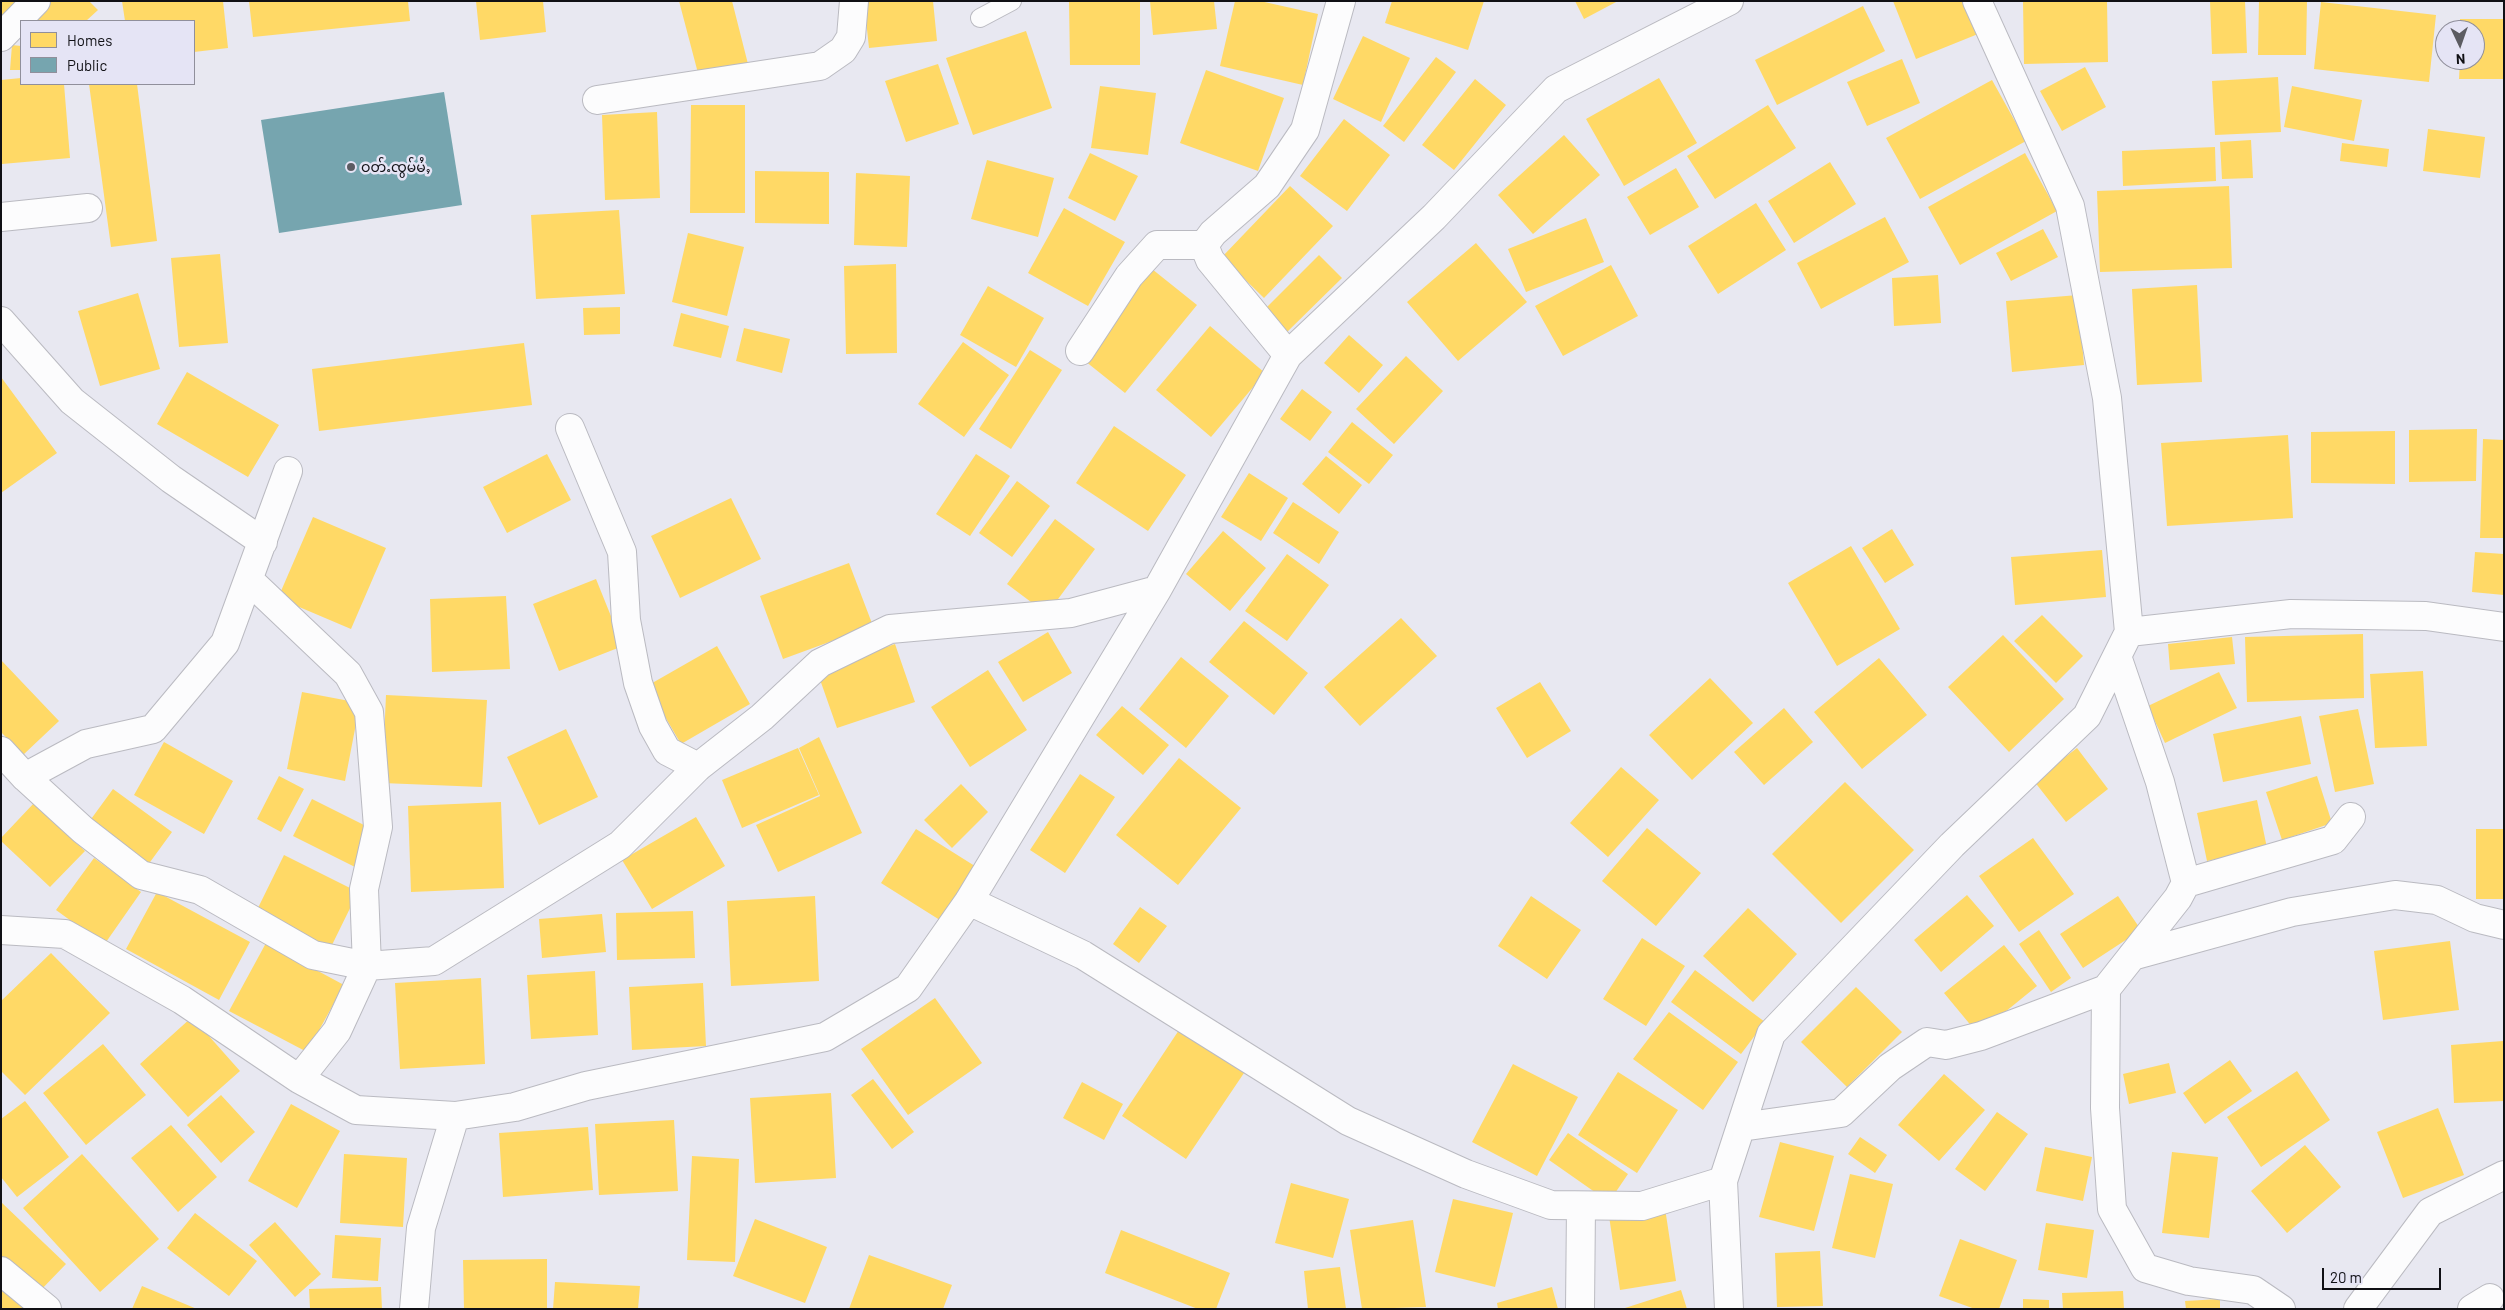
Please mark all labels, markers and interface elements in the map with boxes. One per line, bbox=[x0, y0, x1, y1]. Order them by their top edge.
legend bbox=[20, 20, 195, 85]
north arrow bbox=[2435, 20, 2485, 70]
text: Homes bbox=[67, 31, 112, 49]
text: N bbox=[2456, 51, 2466, 68]
text: Public bbox=[67, 56, 107, 74]
place label: ဝတ်ႉၸွမ်မႆႇ bbox=[361, 159, 431, 175]
marker: ဝတ်ႉၸွမ်မႆႇ bbox=[345, 161, 357, 173]
scale bar bbox=[2325, 1258, 2444, 1290]
text: 20 m bbox=[2330, 1268, 2362, 1286]

